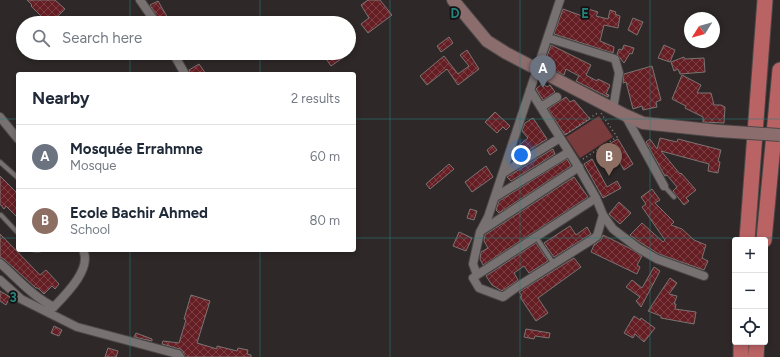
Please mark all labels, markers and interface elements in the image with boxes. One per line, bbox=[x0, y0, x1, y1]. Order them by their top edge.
text: D bbox=[450, 6, 460, 21]
text: E bbox=[581, 6, 589, 21]
north arrow bbox=[684, 12, 720, 48]
search box bbox=[16, 16, 356, 60]
icon: search bbox=[30, 27, 52, 49]
text: Search here bbox=[62, 29, 142, 47]
pin: A bbox=[530, 55, 556, 88]
text: Nearby bbox=[32, 88, 90, 108]
text: 2 results bbox=[291, 91, 340, 106]
text: Mosquée Errahmne bbox=[70, 140, 203, 158]
pin: B bbox=[596, 143, 622, 176]
your location bbox=[511, 145, 531, 165]
text: A bbox=[40, 149, 50, 164]
text: 60 m bbox=[310, 149, 340, 164]
text: Mosque bbox=[70, 158, 116, 173]
text: Ecole Bachir Ahmed bbox=[70, 204, 208, 222]
text: B bbox=[41, 213, 49, 228]
text: 80 m bbox=[309, 213, 340, 228]
text: School bbox=[70, 222, 110, 237]
map controls bbox=[732, 237, 768, 345]
button: + bbox=[732, 237, 768, 273]
button: − bbox=[732, 273, 768, 309]
text: 3 bbox=[9, 290, 17, 305]
button: locate bbox=[732, 309, 768, 345]

